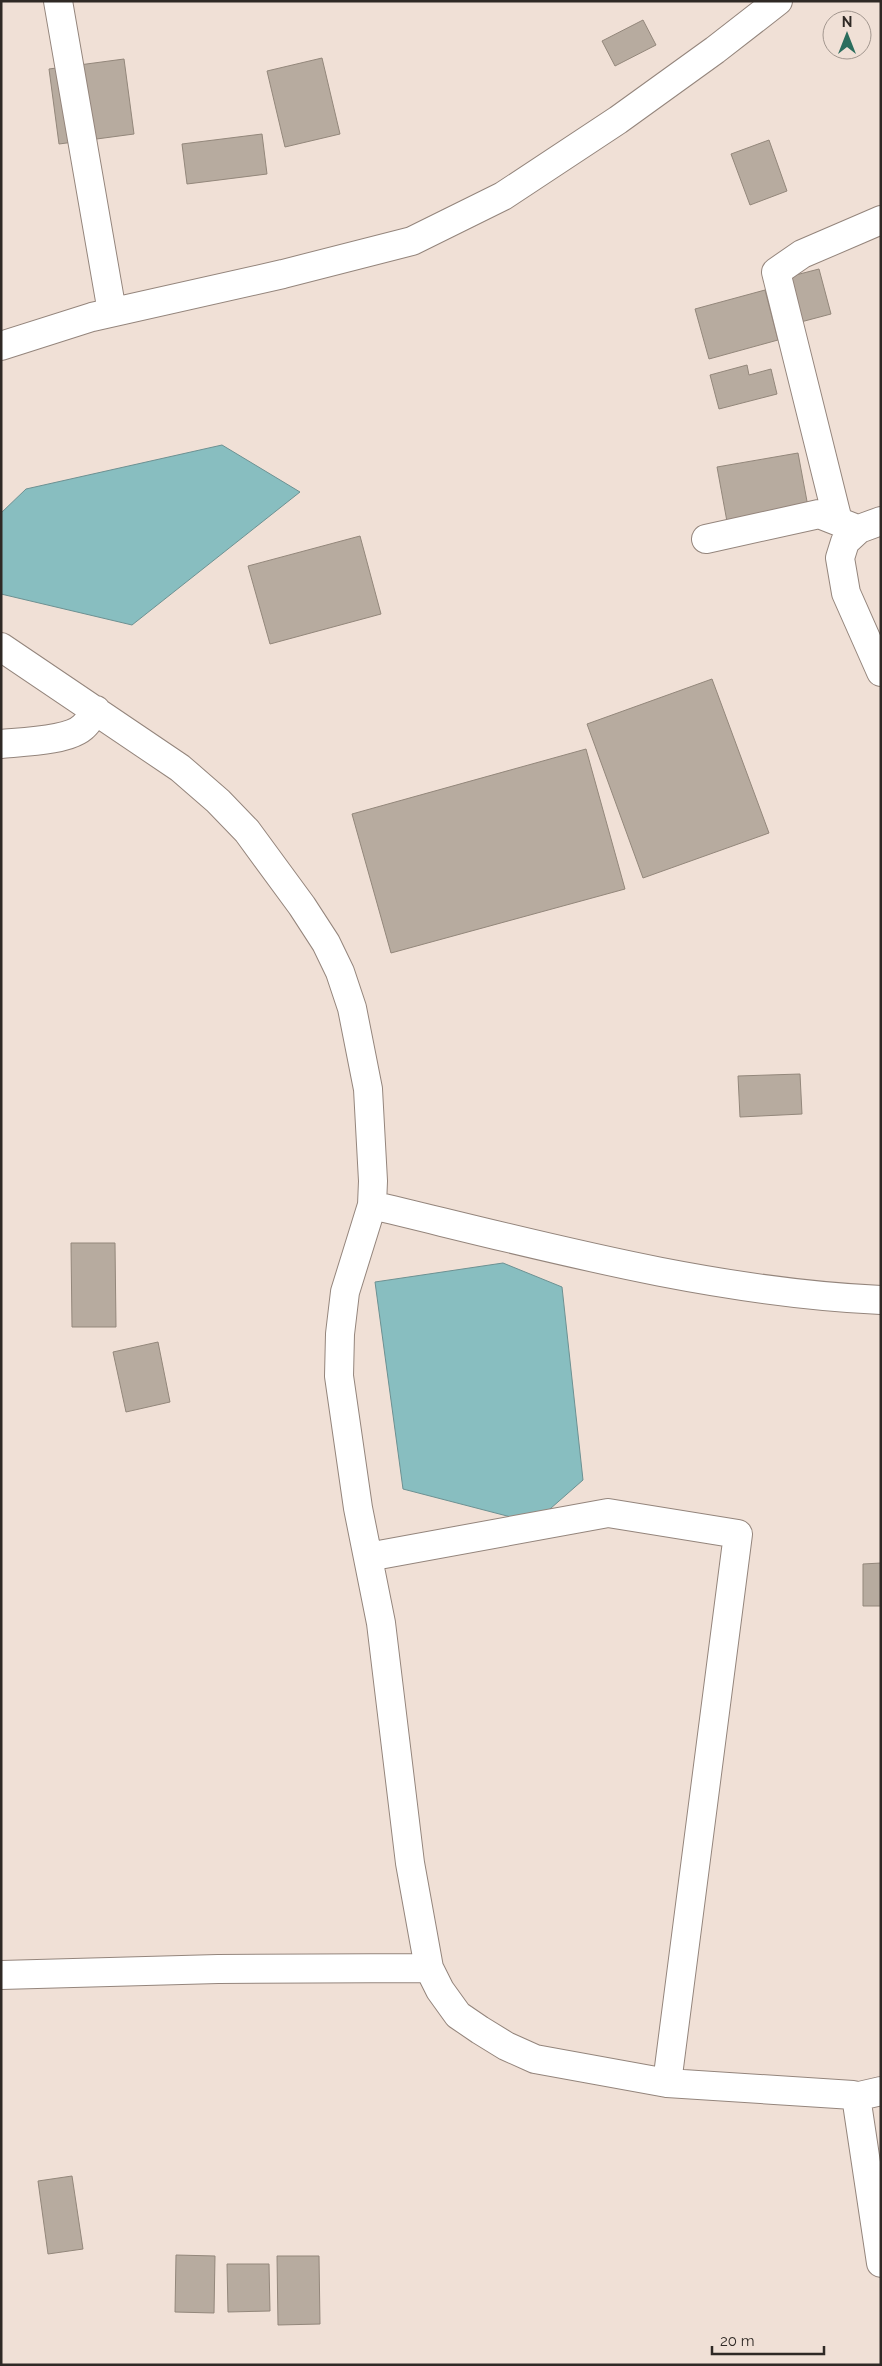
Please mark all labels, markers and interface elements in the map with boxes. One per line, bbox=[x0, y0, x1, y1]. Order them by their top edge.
north arrow bbox=[822, 10, 872, 60]
text: N bbox=[842, 14, 852, 30]
scale bar bbox=[712, 2324, 824, 2356]
text: 20 m bbox=[720, 2332, 755, 2350]

